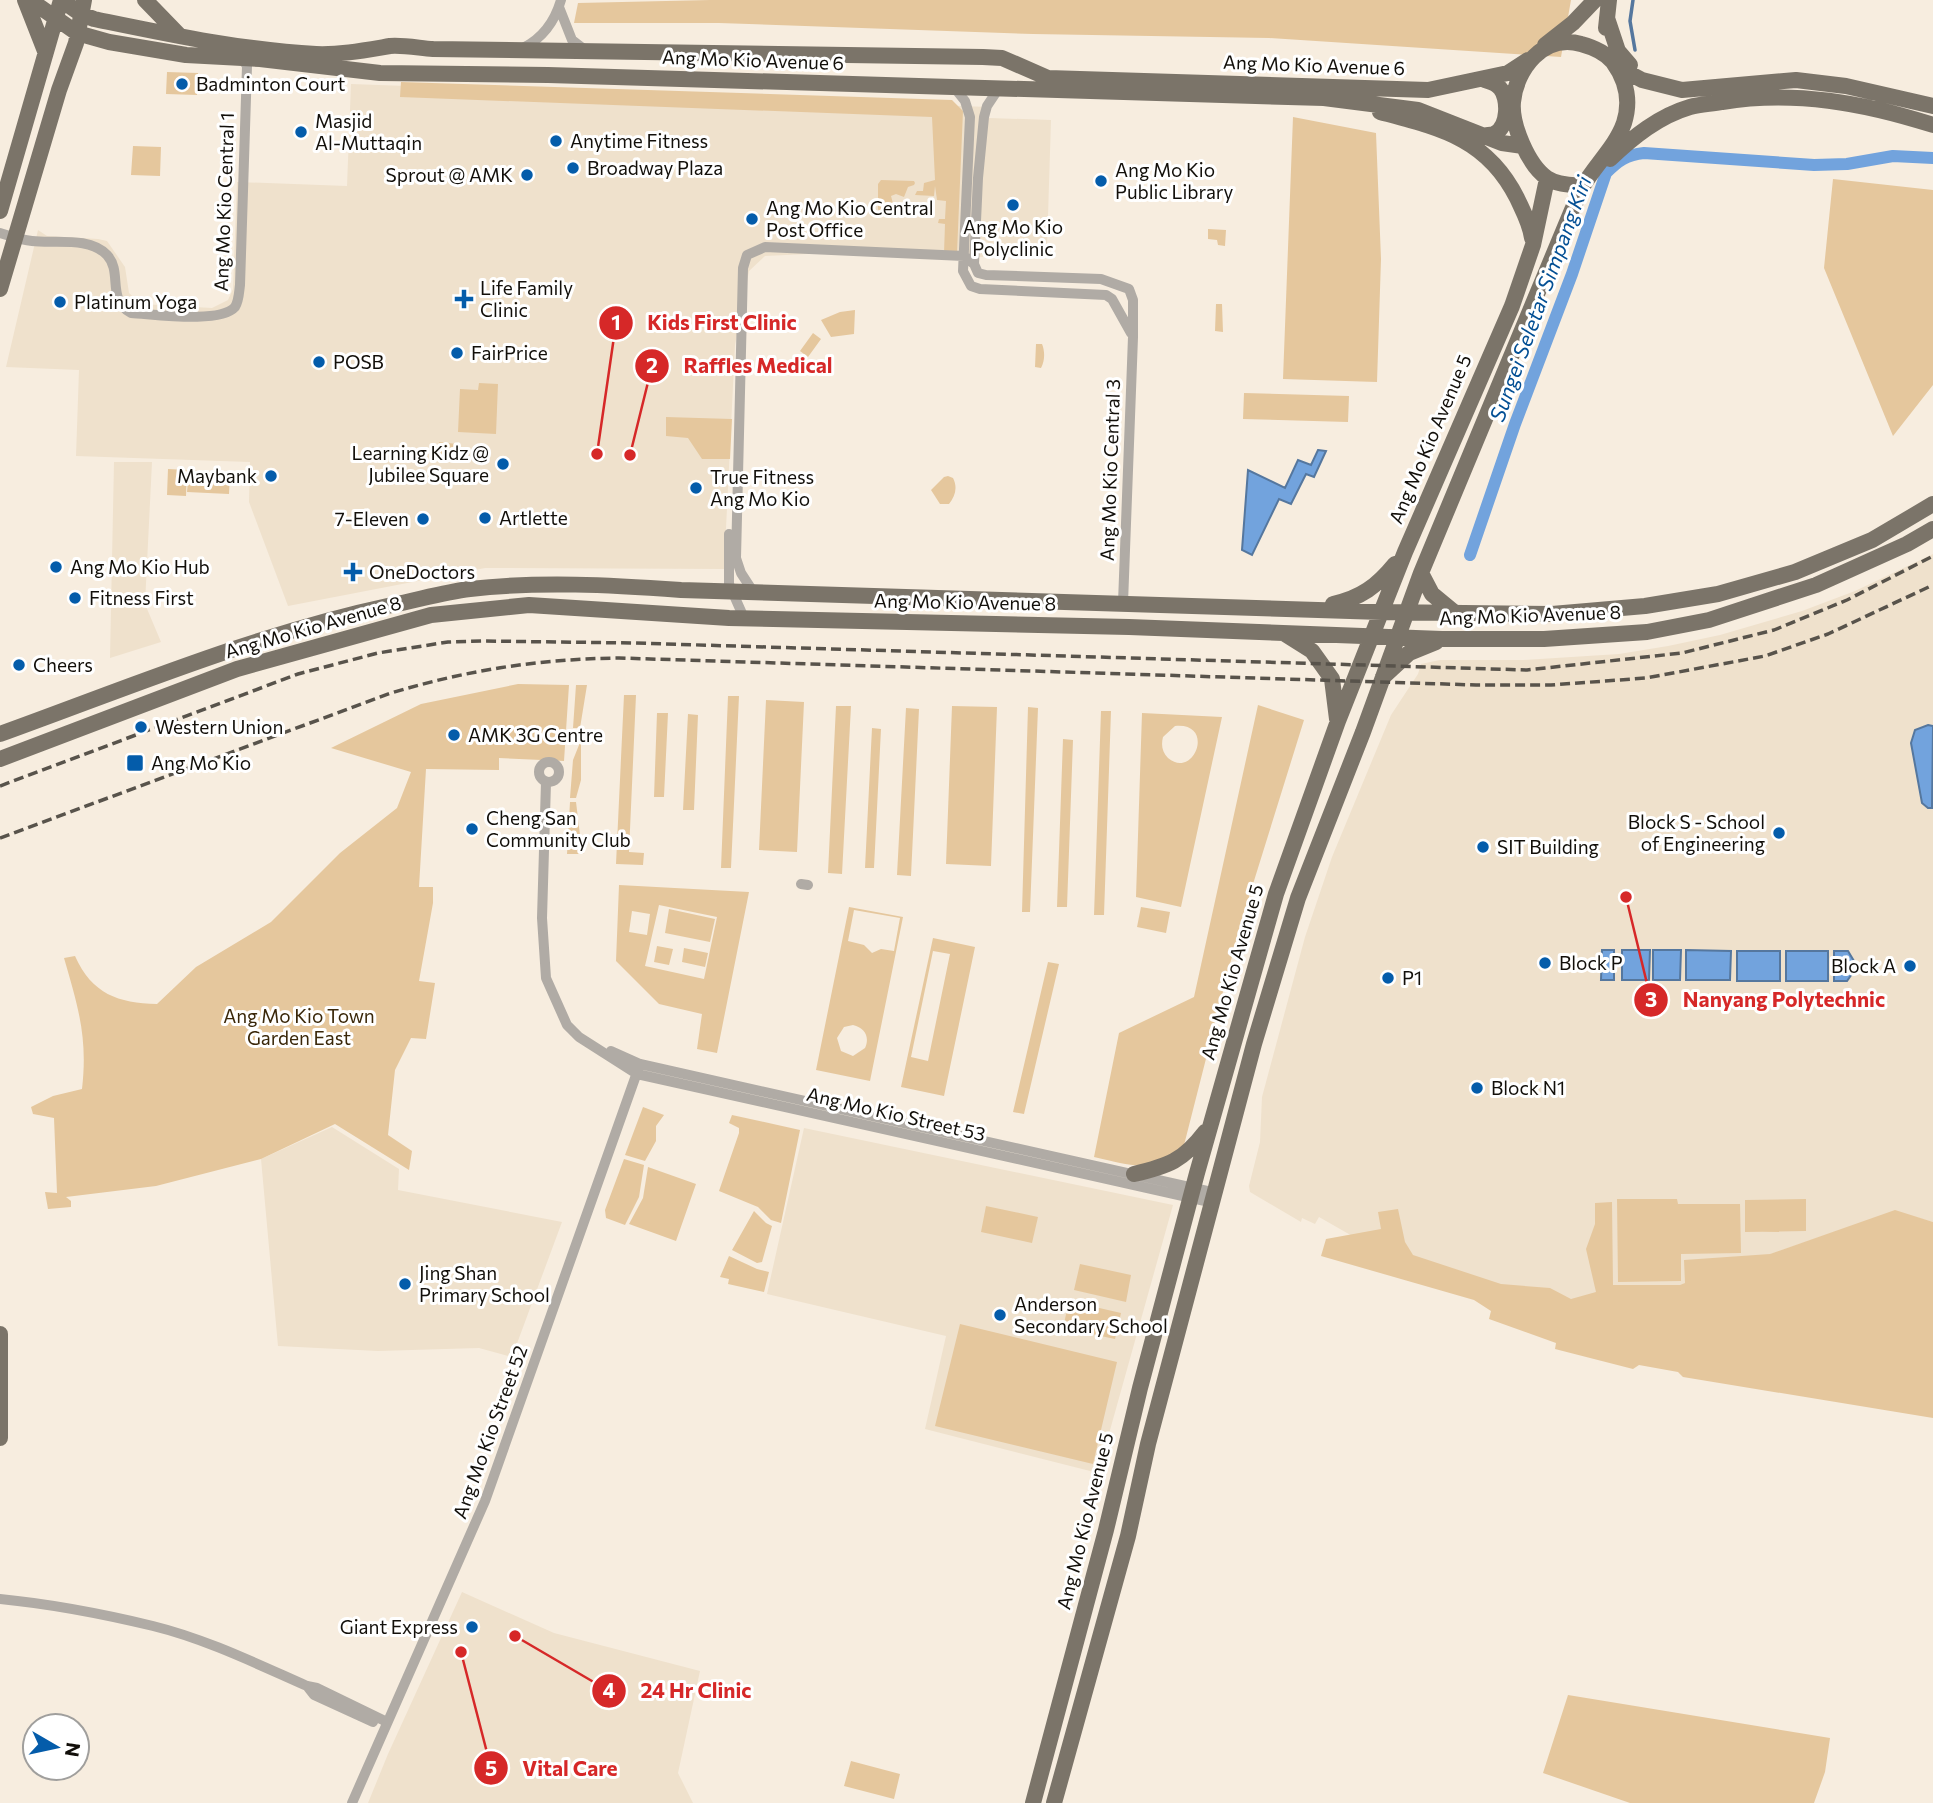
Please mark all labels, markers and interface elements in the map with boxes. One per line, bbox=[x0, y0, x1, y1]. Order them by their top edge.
street label: Ang Mo Kio Avenue 6 bbox=[662, 45, 844, 74]
street label: Ang Mo Kio Avenue 6 bbox=[1223, 50, 1405, 79]
place label: Badminton Court bbox=[196, 72, 346, 95]
marker: Badminton Court bbox=[174, 76, 190, 92]
place label: Masjid Al-Muttaqin bbox=[315, 109, 422, 154]
street label: Ang Mo Kio Central 1 bbox=[209, 112, 238, 292]
marker: Masjid Al-Muttaqin bbox=[293, 124, 309, 140]
place label: Anytime Fitness bbox=[570, 129, 708, 152]
marker: Anytime Fitness bbox=[548, 133, 564, 149]
place label: Broadway Plaza bbox=[587, 156, 723, 179]
place label: Ang Mo Kio Public Library bbox=[1115, 158, 1233, 203]
marker: Broadway Plaza bbox=[565, 160, 581, 176]
place label: Sprout @ AMK bbox=[386, 163, 513, 186]
marker: Sprout @ AMK bbox=[519, 167, 535, 183]
water label: Sungei Seletar Simpang Kiri bbox=[1483, 172, 1596, 425]
marker: Ang Mo Kio Public Library bbox=[1093, 173, 1109, 189]
place label: Ang Mo Kio Central Post Office bbox=[766, 196, 934, 241]
marker: Ang Mo Kio Polyclinic bbox=[1005, 197, 1021, 213]
marker: Ang Mo Kio Central Post Office bbox=[744, 211, 760, 227]
place label: Ang Mo Kio Polyclinic bbox=[963, 215, 1063, 260]
place label: Life Family Clinic bbox=[480, 276, 573, 321]
marker: Life Family Clinic bbox=[454, 289, 474, 309]
place label: Platinum Yoga bbox=[74, 290, 197, 313]
marker: Platinum Yoga bbox=[52, 294, 68, 310]
callout: Kids First Clinic bbox=[598, 302, 811, 344]
text: 1 bbox=[611, 309, 621, 334]
text: Kids First Clinic bbox=[647, 309, 797, 334]
place label: FairPrice bbox=[471, 341, 548, 364]
marker: FairPrice bbox=[449, 345, 465, 361]
callout: Raffles Medical bbox=[635, 345, 847, 387]
place label: POSB bbox=[333, 350, 384, 373]
street label: Ang Mo Kio Avenue 5 bbox=[1383, 351, 1476, 527]
text: 2 bbox=[646, 352, 658, 377]
text: Raffles Medical bbox=[684, 352, 832, 377]
marker: POSB bbox=[311, 354, 327, 370]
street label: Ang Mo Kio Central 3 bbox=[1095, 379, 1124, 561]
place label: Learning Kidz @ Jubilee Square bbox=[352, 441, 489, 486]
marker: Learning Kidz @ Jubilee Square bbox=[495, 456, 511, 472]
place label: Maybank bbox=[177, 464, 257, 487]
place label: True Fitness Ang Mo Kio bbox=[710, 465, 814, 510]
marker: Maybank bbox=[263, 468, 279, 484]
marker: True Fitness Ang Mo Kio bbox=[688, 480, 704, 496]
place label: Artlette bbox=[499, 506, 568, 529]
place label: 7-Eleven bbox=[335, 507, 409, 530]
marker: Artlette bbox=[477, 510, 493, 526]
marker: 7-Eleven bbox=[415, 511, 431, 527]
place label: Ang Mo Kio Hub bbox=[70, 555, 210, 578]
marker: Ang Mo Kio Hub bbox=[48, 559, 64, 575]
place label: OneDoctors bbox=[369, 560, 475, 583]
marker: OneDoctors bbox=[343, 562, 363, 582]
place label: Fitness First bbox=[89, 586, 194, 609]
street label: Ang Mo Kio Avenue 8 bbox=[874, 588, 1056, 615]
marker: Fitness First bbox=[67, 590, 83, 606]
street label: Ang Mo Kio Avenue 8 bbox=[222, 590, 404, 663]
street label: Ang Mo Kio Avenue 8 bbox=[1439, 600, 1621, 629]
place label: Cheers bbox=[33, 653, 93, 676]
marker: Cheers bbox=[11, 657, 27, 673]
place label: Western Union bbox=[155, 715, 283, 738]
marker: Western Union bbox=[133, 719, 149, 735]
place label: AMK 3G Centre bbox=[468, 723, 603, 746]
marker: AMK 3G Centre bbox=[446, 727, 462, 743]
place label: Ang Mo Kio bbox=[151, 751, 251, 774]
marker: Ang Mo Kio bbox=[125, 753, 145, 773]
place label: Cheng San Community Club bbox=[486, 806, 631, 851]
place label: Block S - School of Engineering bbox=[1628, 810, 1765, 855]
marker: Cheng San Community Club bbox=[464, 821, 480, 837]
marker: Block S - School of Engineering bbox=[1771, 825, 1787, 841]
place label: SIT Building bbox=[1497, 835, 1599, 858]
marker: SIT Building bbox=[1475, 839, 1491, 855]
street label: Ang Mo Kio Avenue 5 bbox=[1195, 881, 1268, 1062]
place label: Block P bbox=[1559, 951, 1623, 974]
place label: Block A bbox=[1831, 954, 1896, 977]
marker: Block P bbox=[1537, 955, 1553, 971]
marker: Block A bbox=[1902, 958, 1918, 974]
place label: P1 bbox=[1402, 966, 1422, 989]
marker: P1 bbox=[1380, 970, 1396, 986]
callout: Nanyang Polytechnic bbox=[1634, 979, 1899, 1021]
text: 3 bbox=[1645, 986, 1657, 1011]
text: Nanyang Polytechnic bbox=[1683, 986, 1885, 1011]
park label: Ang Mo Kio Town Garden East bbox=[223, 1004, 375, 1049]
place label: Block N1 bbox=[1491, 1076, 1565, 1099]
marker: Block N1 bbox=[1469, 1080, 1485, 1096]
street label: Ang Mo Kio Street 53 bbox=[804, 1082, 988, 1145]
place label: Jing Shan Primary School bbox=[419, 1261, 550, 1306]
marker: Jing Shan Primary School bbox=[397, 1276, 413, 1292]
place label: Anderson Secondary School bbox=[1014, 1292, 1168, 1337]
marker: Anderson Secondary School bbox=[992, 1307, 1008, 1323]
street label: Ang Mo Kio Street 52 bbox=[448, 1342, 532, 1522]
street label: Ang Mo Kio Avenue 5 bbox=[1051, 1430, 1118, 1612]
place label: Giant Express bbox=[340, 1615, 458, 1638]
marker: Giant Express bbox=[464, 1619, 480, 1635]
callout: 24 Hr Clinic bbox=[592, 1670, 766, 1712]
text: 4 bbox=[603, 1677, 616, 1702]
text: 24 Hr Clinic bbox=[640, 1677, 752, 1702]
north arrow bbox=[21, 1712, 91, 1782]
text: N bbox=[61, 1741, 86, 1759]
callout: Vital Care bbox=[474, 1747, 632, 1789]
text: 5 bbox=[485, 1755, 497, 1780]
text: Vital Care bbox=[522, 1755, 618, 1780]

